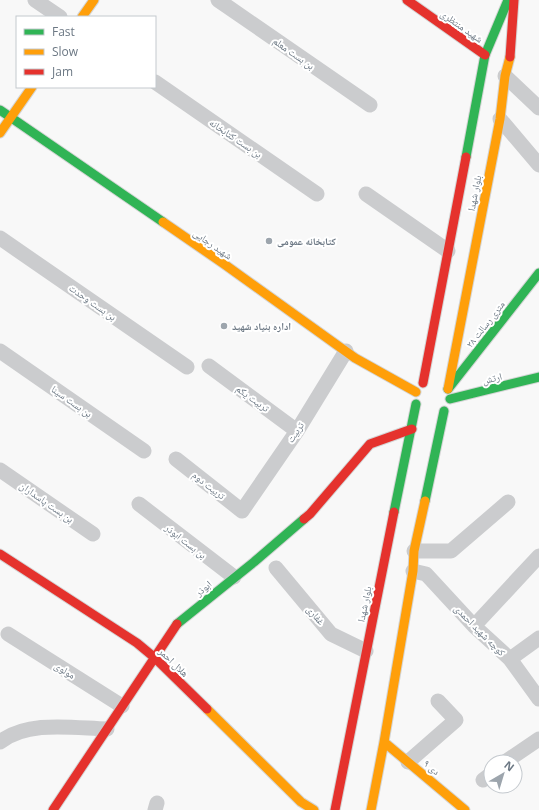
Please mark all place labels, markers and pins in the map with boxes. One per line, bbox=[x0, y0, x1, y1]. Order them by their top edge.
place label: کتابخانه عمومی bbox=[277, 234, 336, 248]
marker: کتابخانه عمومی bbox=[264, 236, 274, 246]
place label: اداره بنیاد شهید bbox=[232, 319, 291, 333]
marker: اداره بنیاد شهید bbox=[219, 321, 229, 331]

